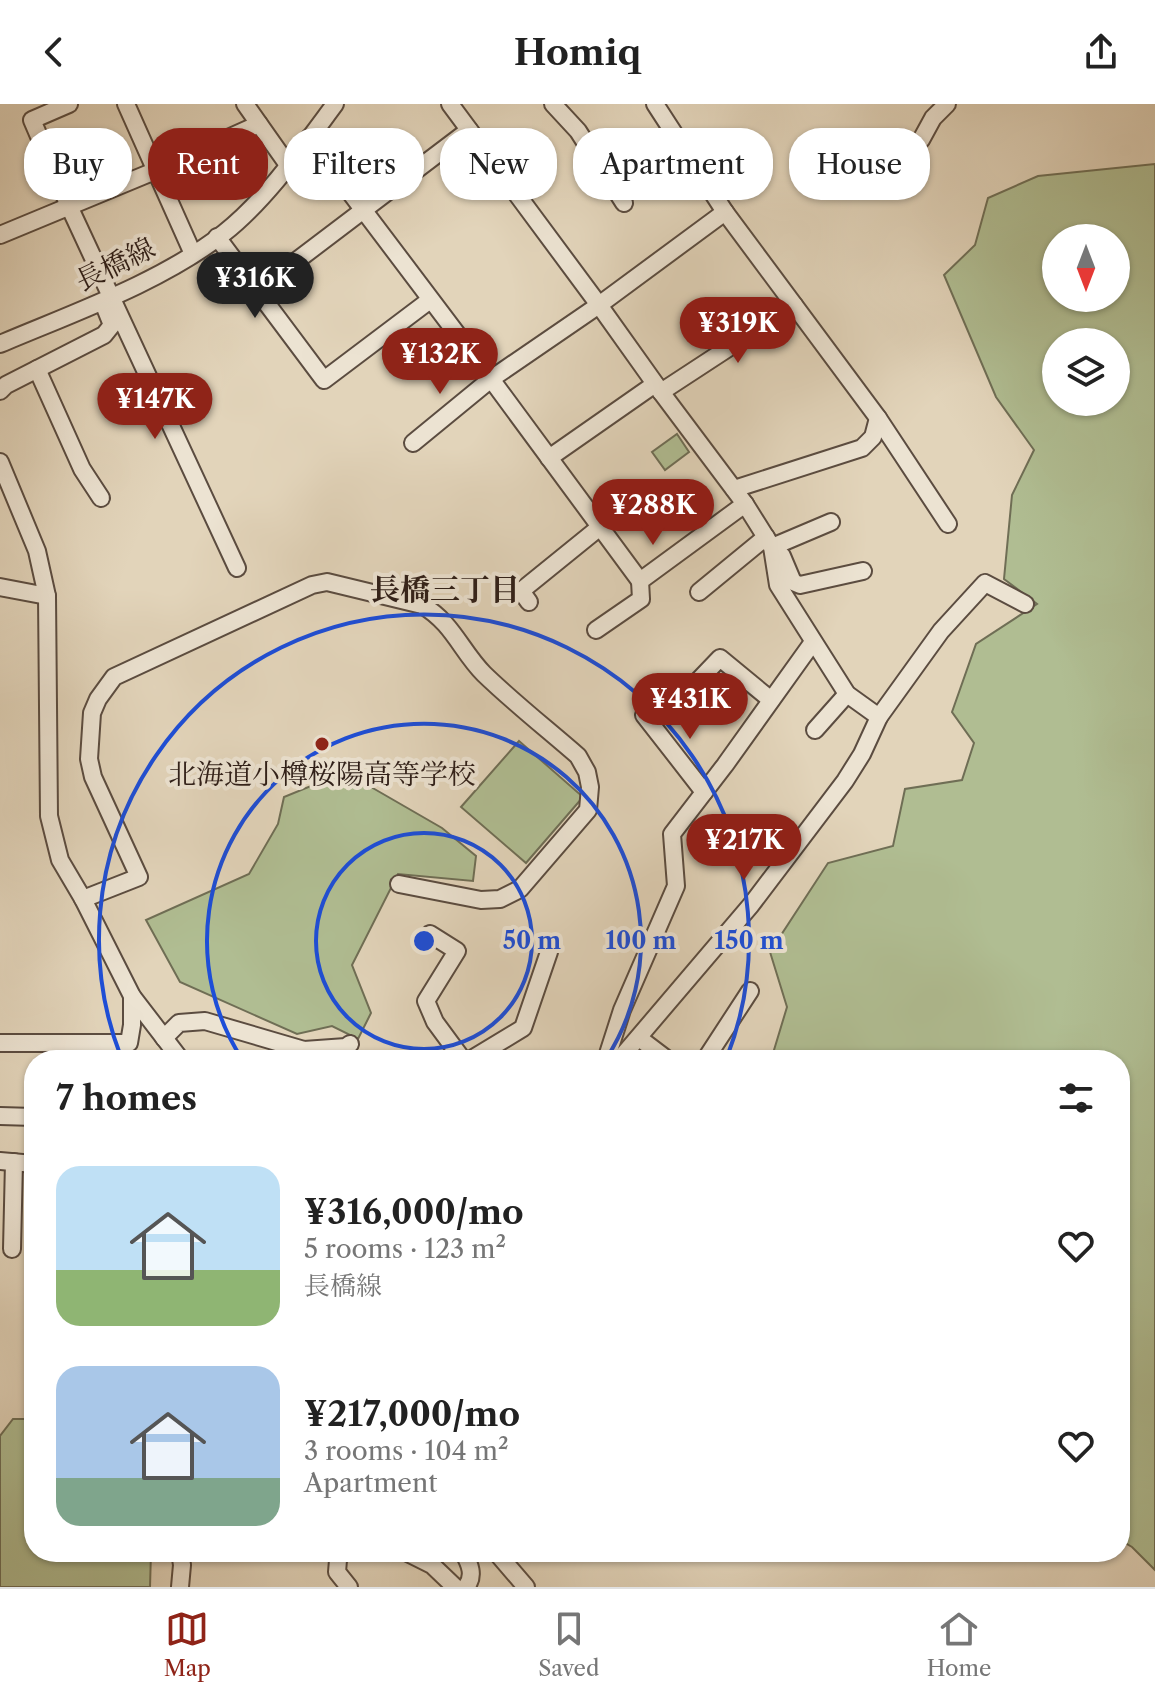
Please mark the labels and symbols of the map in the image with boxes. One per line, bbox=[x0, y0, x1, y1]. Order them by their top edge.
north arrow bbox=[1042, 224, 1130, 312]
street label: 長橋線 bbox=[70, 230, 160, 298]
pin: ¥316K bbox=[199, 252, 311, 320]
pin: ¥319K bbox=[682, 297, 794, 365]
pin: ¥132K bbox=[384, 328, 496, 396]
pin: ¥147K bbox=[99, 373, 211, 441]
pin: ¥288K bbox=[597, 479, 709, 547]
district label: 長橋三丁目 bbox=[370, 571, 520, 608]
pin: ¥431K bbox=[634, 673, 746, 741]
marker: 北海道小樽桜陽高等学校 bbox=[313, 735, 331, 753]
place label: 北海道小樽桜陽高等学校 bbox=[168, 757, 476, 791]
pin: ¥217K bbox=[688, 814, 800, 882]
text: 50 m bbox=[503, 926, 561, 955]
text: 100 m bbox=[605, 926, 677, 955]
text: 150 m bbox=[714, 926, 784, 955]
centre of rings bbox=[410, 927, 438, 955]

